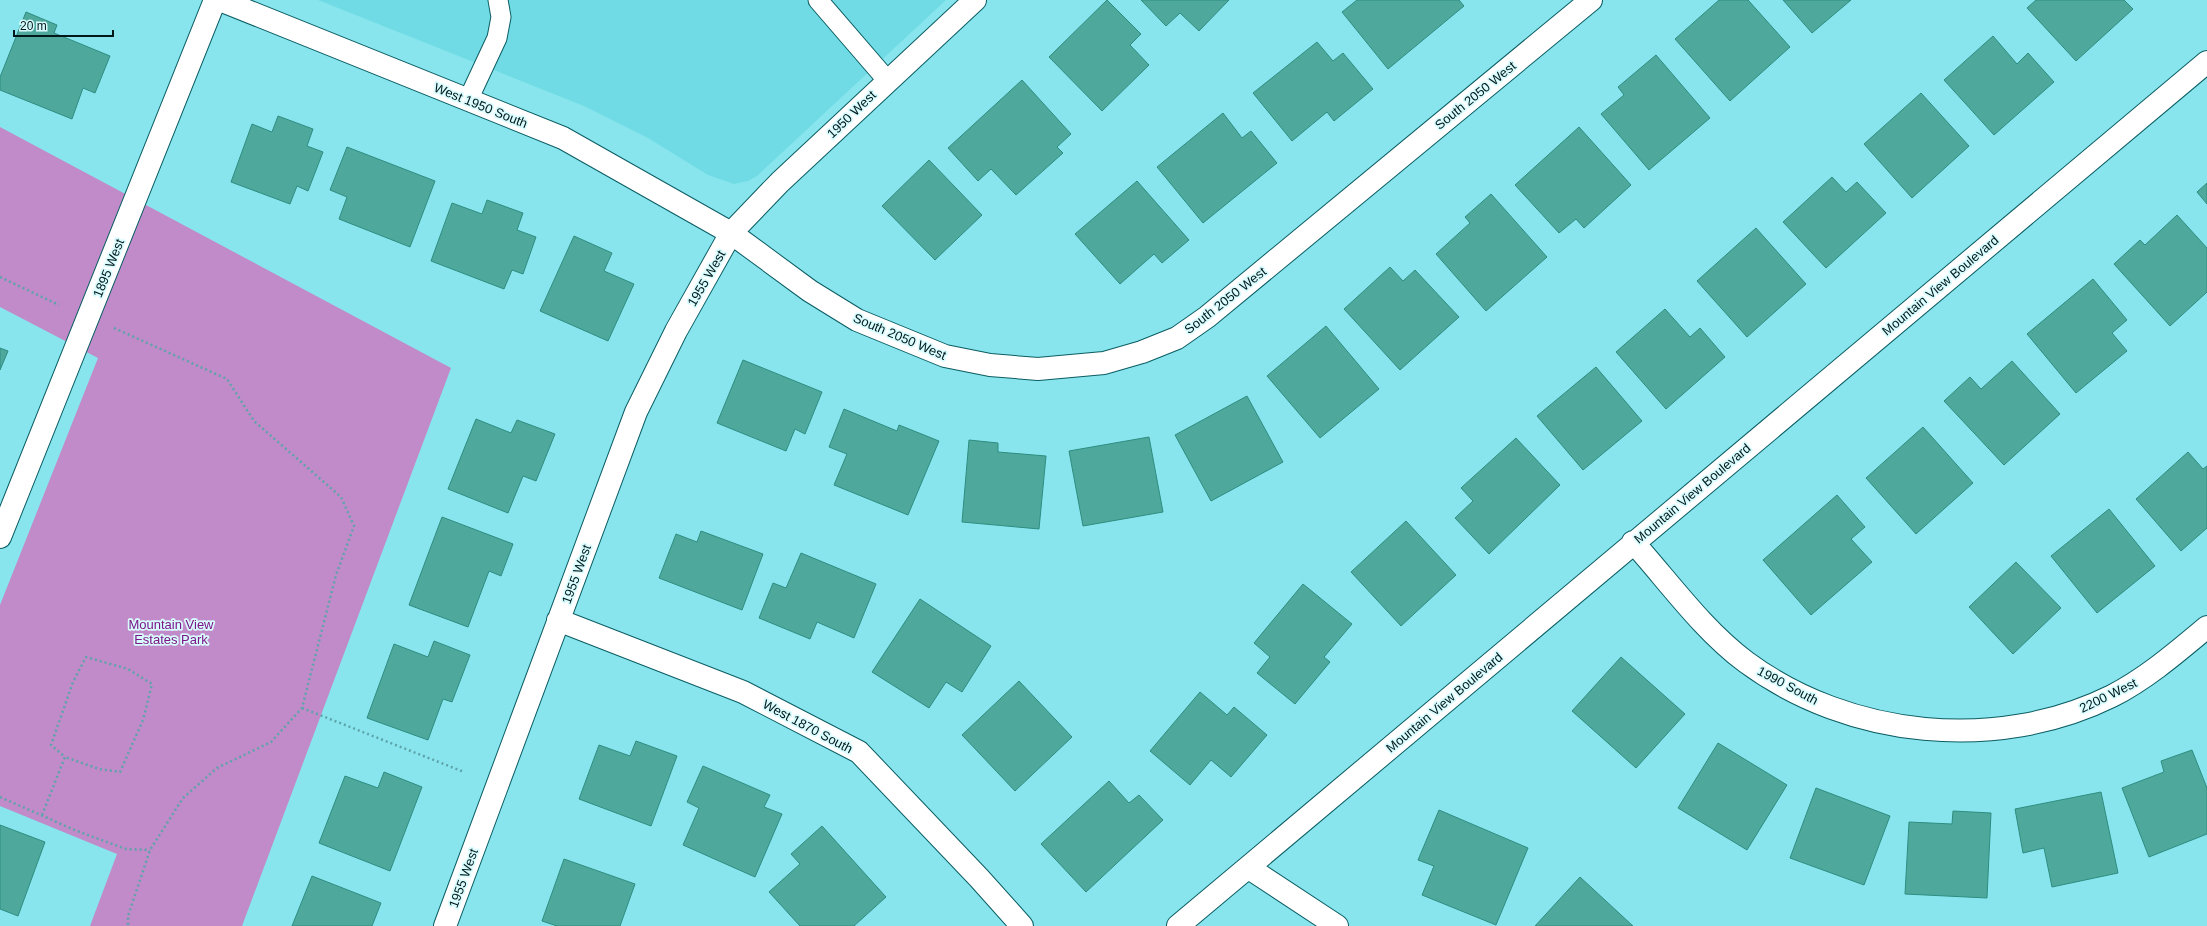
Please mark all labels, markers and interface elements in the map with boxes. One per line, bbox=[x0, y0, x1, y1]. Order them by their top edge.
scale bar bbox=[14, 12, 113, 38]
text: 20 m bbox=[20, 19, 47, 33]
street label: South 2050 West bbox=[1432, 58, 1519, 133]
street label: West 1950 South bbox=[432, 80, 530, 131]
street label: 1950 West bbox=[824, 87, 879, 141]
street label: Mountain View Boulevard bbox=[1879, 232, 2002, 338]
street label: 1895 West bbox=[90, 236, 127, 300]
street label: 1955 West bbox=[684, 247, 729, 309]
street label: South 2050 West bbox=[1181, 264, 1269, 337]
street label: South 2050 West bbox=[851, 310, 949, 363]
street label: Mountain View Boulevard bbox=[1631, 440, 1754, 546]
street label: 1955 West bbox=[559, 542, 594, 606]
park label: Mountain View Estates Park bbox=[128, 617, 214, 647]
street label: Mountain View Boulevard bbox=[1383, 649, 1506, 755]
street label: 1990 South bbox=[1755, 663, 1821, 708]
street label: 2200 West bbox=[2077, 675, 2140, 716]
street label: West 1870 South bbox=[760, 696, 855, 756]
street label: 1955 West bbox=[446, 846, 481, 910]

